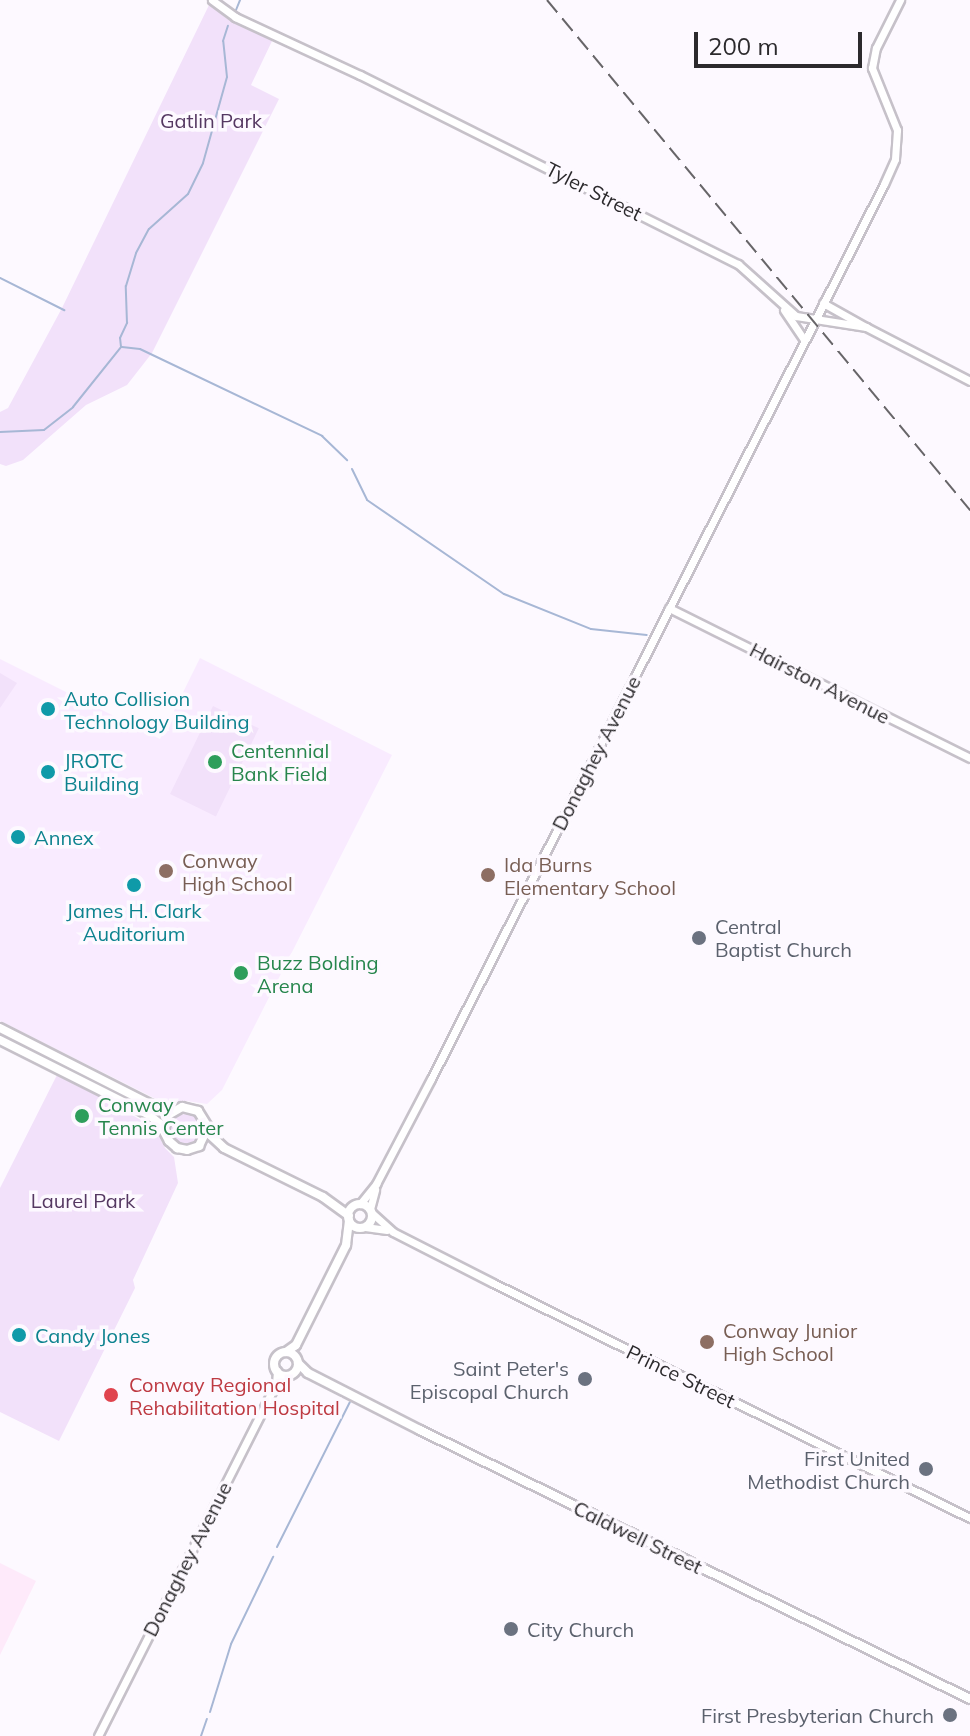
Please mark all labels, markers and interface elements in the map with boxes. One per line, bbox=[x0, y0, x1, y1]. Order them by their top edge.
scale bar bbox=[698, 16, 866, 66]
text: 200 m bbox=[708, 31, 779, 61]
park label: Gatlin Park bbox=[160, 108, 262, 132]
street label: Tyler Street bbox=[542, 157, 646, 225]
street label: Hairston Avenue bbox=[746, 637, 894, 729]
street label: Donaghey Avenue bbox=[547, 672, 645, 834]
place label: Auto Collision Technology Building bbox=[64, 686, 249, 733]
marker: Auto Collision Technology Building bbox=[39, 700, 57, 718]
place label: Centennial Bank Field bbox=[231, 738, 329, 785]
place label: JROTC Building bbox=[64, 748, 139, 795]
marker: Centennial Bank Field bbox=[206, 753, 224, 771]
marker: JROTC Building bbox=[39, 763, 57, 781]
place label: Annex bbox=[34, 825, 94, 849]
marker: Annex bbox=[9, 828, 27, 846]
place label: Conway High School bbox=[182, 848, 293, 895]
place label: Ida Burns Elementary School bbox=[504, 852, 676, 899]
marker: Conway High School bbox=[157, 862, 175, 880]
marker: Ida Burns Elementary School bbox=[479, 866, 497, 884]
marker: James H. Clark Auditorium bbox=[125, 876, 143, 894]
place label: James H. Clark Auditorium bbox=[66, 898, 202, 945]
place label: Central Baptist Church bbox=[715, 914, 852, 961]
marker: Central Baptist Church bbox=[690, 929, 708, 947]
place label: Buzz Bolding Arena bbox=[257, 950, 378, 997]
marker: Buzz Bolding Arena bbox=[232, 964, 250, 982]
place label: Conway Tennis Center bbox=[98, 1092, 223, 1139]
marker: Conway Tennis Center bbox=[73, 1107, 91, 1125]
park label: Laurel Park bbox=[31, 1188, 135, 1212]
place label: Conway Junior High School bbox=[723, 1318, 857, 1365]
place label: Candy Jones bbox=[35, 1323, 150, 1347]
marker: Candy Jones bbox=[10, 1326, 28, 1344]
marker: Conway Junior High School bbox=[698, 1333, 716, 1351]
street label: Prince Street bbox=[623, 1339, 739, 1413]
place label: Saint Peter's Episcopal Church bbox=[410, 1356, 569, 1403]
marker: Saint Peter's Episcopal Church bbox=[576, 1370, 594, 1388]
place label: Conway Regional Rehabilitation Hospital bbox=[129, 1372, 340, 1419]
marker: Conway Regional Rehabilitation Hospital bbox=[100, 1384, 122, 1406]
place label: First United Methodist Church bbox=[747, 1446, 910, 1493]
marker: First United Methodist Church bbox=[917, 1460, 935, 1478]
street label: Donaghey Avenue bbox=[138, 1478, 236, 1640]
street label: Caldwell Street bbox=[570, 1495, 706, 1579]
place label: City Church bbox=[527, 1617, 634, 1641]
marker: City Church bbox=[502, 1620, 520, 1638]
place label: First Presbyterian Church bbox=[701, 1703, 934, 1727]
marker: First Presbyterian Church bbox=[941, 1706, 959, 1724]

